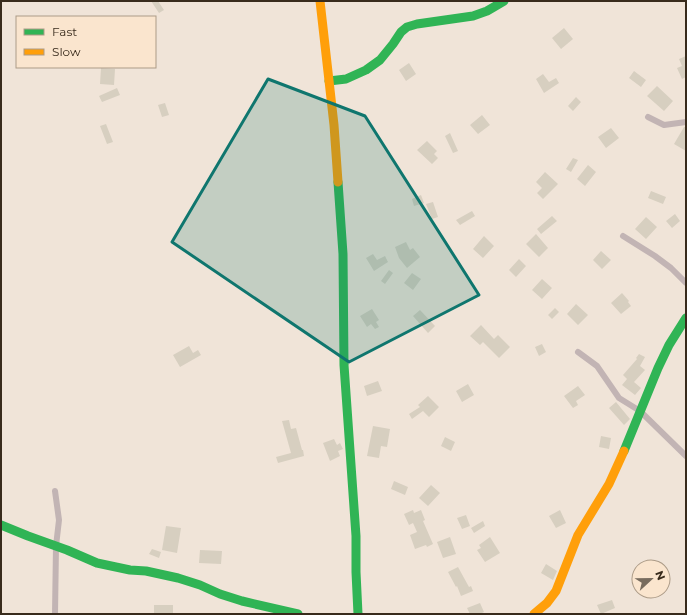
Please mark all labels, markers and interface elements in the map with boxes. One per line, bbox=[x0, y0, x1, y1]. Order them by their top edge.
legend bbox=[16, 16, 156, 68]
text: Fast bbox=[52, 24, 77, 39]
text: Slow bbox=[52, 44, 81, 59]
north arrow bbox=[631, 559, 671, 599]
text: N bbox=[652, 569, 668, 582]

